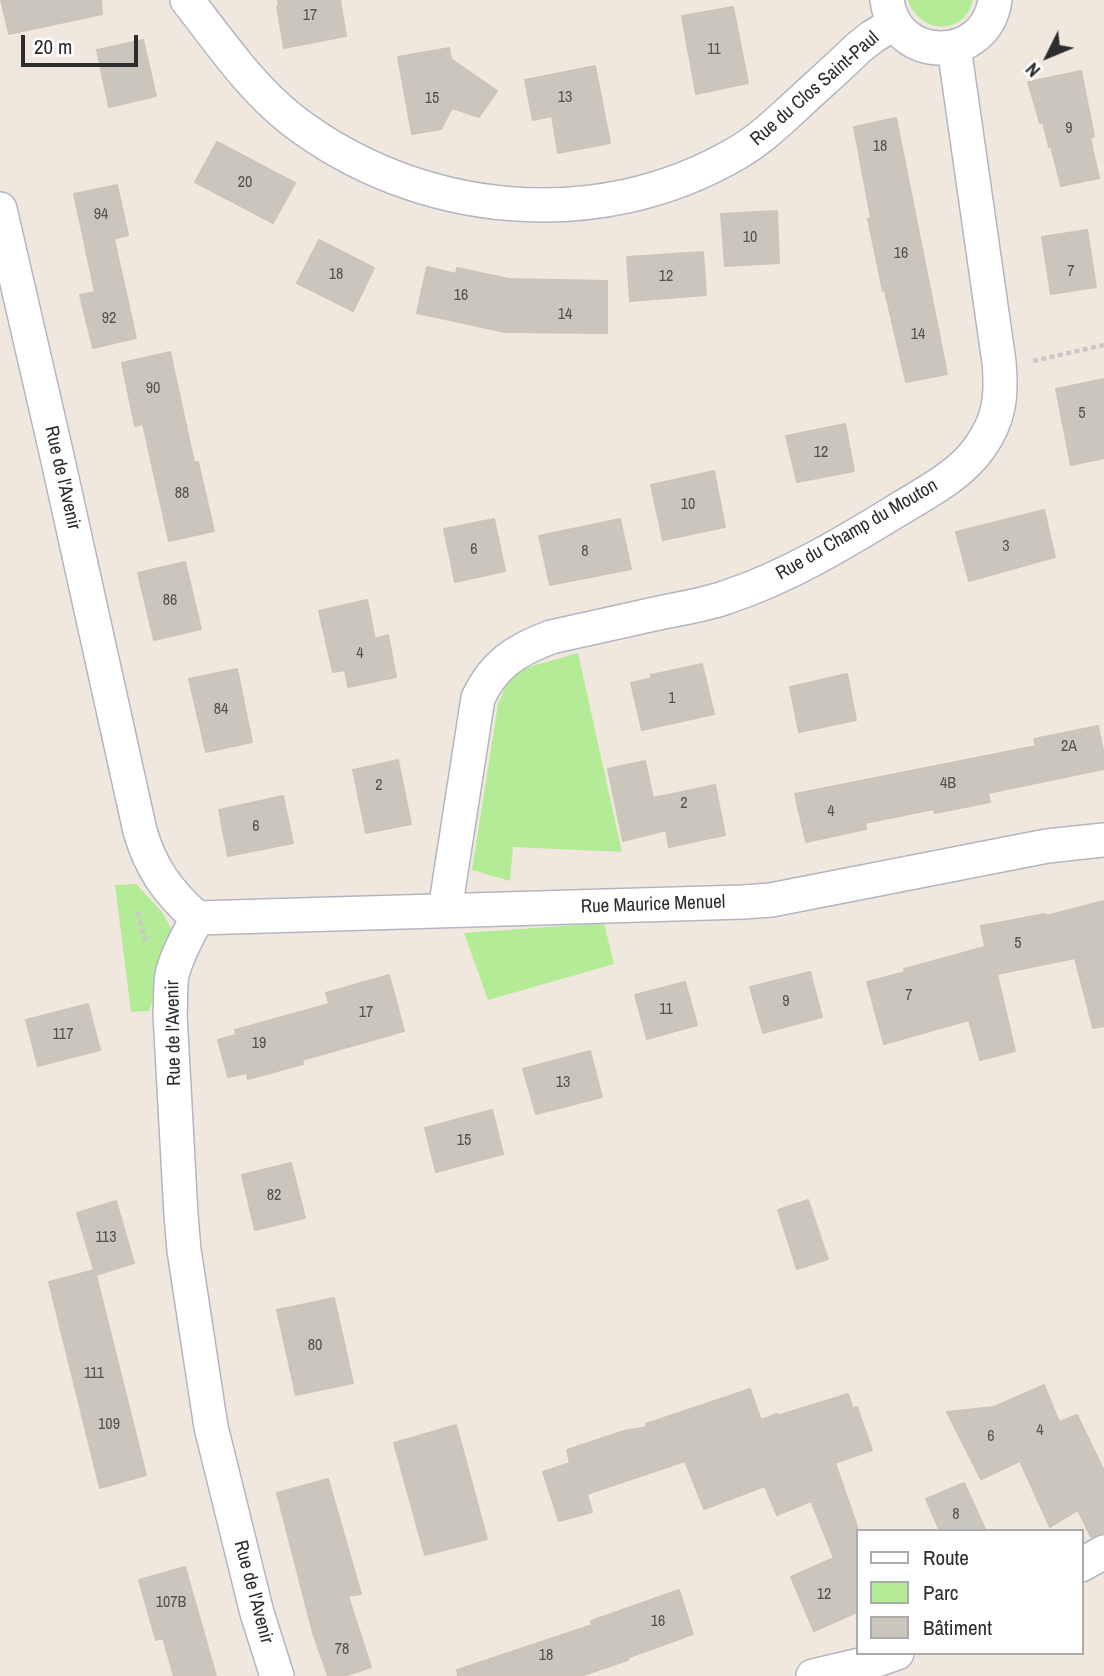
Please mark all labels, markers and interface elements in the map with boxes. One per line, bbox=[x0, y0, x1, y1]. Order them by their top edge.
house number: 17 bbox=[303, 6, 317, 26]
scale bar bbox=[24, 21, 142, 65]
north arrow bbox=[1013, 21, 1083, 91]
street label: Rue du Clos Saint-Paul bbox=[746, 27, 884, 151]
text: 20 m bbox=[34, 32, 72, 61]
house number: 11 bbox=[707, 40, 721, 60]
text: N bbox=[1019, 57, 1046, 83]
house number: 13 bbox=[558, 88, 572, 108]
house number: 15 bbox=[425, 89, 439, 109]
house number: 9 bbox=[1065, 119, 1073, 139]
house number: 18 bbox=[873, 137, 887, 157]
house number: 20 bbox=[238, 173, 252, 193]
house number: 94 bbox=[94, 205, 108, 225]
house number: 10 bbox=[743, 228, 757, 248]
house number: 16 bbox=[894, 244, 908, 264]
house number: 7 bbox=[1067, 262, 1075, 282]
house number: 18 bbox=[329, 265, 343, 285]
house number: 12 bbox=[659, 267, 673, 287]
house number: 16 bbox=[454, 286, 468, 306]
house number: 14 bbox=[558, 305, 572, 325]
house number: 92 bbox=[102, 309, 116, 329]
house number: 14 bbox=[911, 325, 925, 345]
house number: 90 bbox=[146, 379, 160, 399]
house number: 5 bbox=[1078, 404, 1086, 424]
street label: Rue de l'Avenir bbox=[39, 424, 85, 532]
house number: 12 bbox=[814, 443, 828, 463]
street label: Rue du Champ du Mouton bbox=[772, 474, 942, 586]
house number: 88 bbox=[175, 484, 189, 504]
house number: 10 bbox=[681, 495, 695, 515]
house number: 3 bbox=[1002, 537, 1010, 557]
house number: 6 bbox=[470, 540, 478, 560]
house number: 8 bbox=[581, 542, 589, 562]
house number: 86 bbox=[163, 591, 177, 611]
house number: 4 bbox=[356, 644, 364, 664]
house number: 1 bbox=[668, 689, 676, 709]
house number: 84 bbox=[214, 700, 228, 720]
house number: 2A bbox=[1061, 737, 1077, 757]
house number: 4B bbox=[940, 774, 956, 794]
house number: 2 bbox=[375, 776, 383, 796]
house number: 2 bbox=[680, 794, 688, 814]
house number: 4 bbox=[827, 802, 835, 822]
house number: 6 bbox=[252, 817, 260, 837]
street label: Rue Maurice Menuel bbox=[580, 891, 726, 919]
house number: 5 bbox=[1014, 934, 1022, 954]
street label: Rue de l'Avenir bbox=[162, 980, 186, 1086]
house number: 7 bbox=[905, 986, 913, 1006]
house number: 9 bbox=[782, 992, 790, 1012]
house number: 11 bbox=[659, 1000, 673, 1020]
house number: 17 bbox=[359, 1003, 373, 1023]
house number: 117 bbox=[53, 1025, 73, 1045]
house number: 19 bbox=[252, 1034, 266, 1054]
house number: 13 bbox=[556, 1073, 570, 1093]
house number: 15 bbox=[457, 1131, 471, 1151]
house number: 82 bbox=[267, 1186, 281, 1206]
house number: 113 bbox=[96, 1228, 116, 1248]
house number: 80 bbox=[308, 1336, 322, 1356]
house number: 111 bbox=[84, 1364, 104, 1384]
house number: 109 bbox=[98, 1415, 120, 1435]
house number: 4 bbox=[1036, 1421, 1044, 1441]
house number: 6 bbox=[987, 1427, 995, 1447]
house number: 8 bbox=[952, 1505, 960, 1525]
legend bbox=[856, 1529, 1083, 1655]
street label: Rue de l'Avenir bbox=[228, 1538, 278, 1646]
text: Route bbox=[923, 1543, 969, 1572]
text: Parc bbox=[923, 1578, 958, 1607]
house number: 12 bbox=[817, 1585, 831, 1605]
house number: 107B bbox=[156, 1593, 186, 1613]
house number: 16 bbox=[651, 1612, 665, 1632]
text: Bâtiment bbox=[923, 1613, 992, 1642]
house number: 78 bbox=[335, 1640, 349, 1660]
house number: 18 bbox=[539, 1646, 553, 1666]

